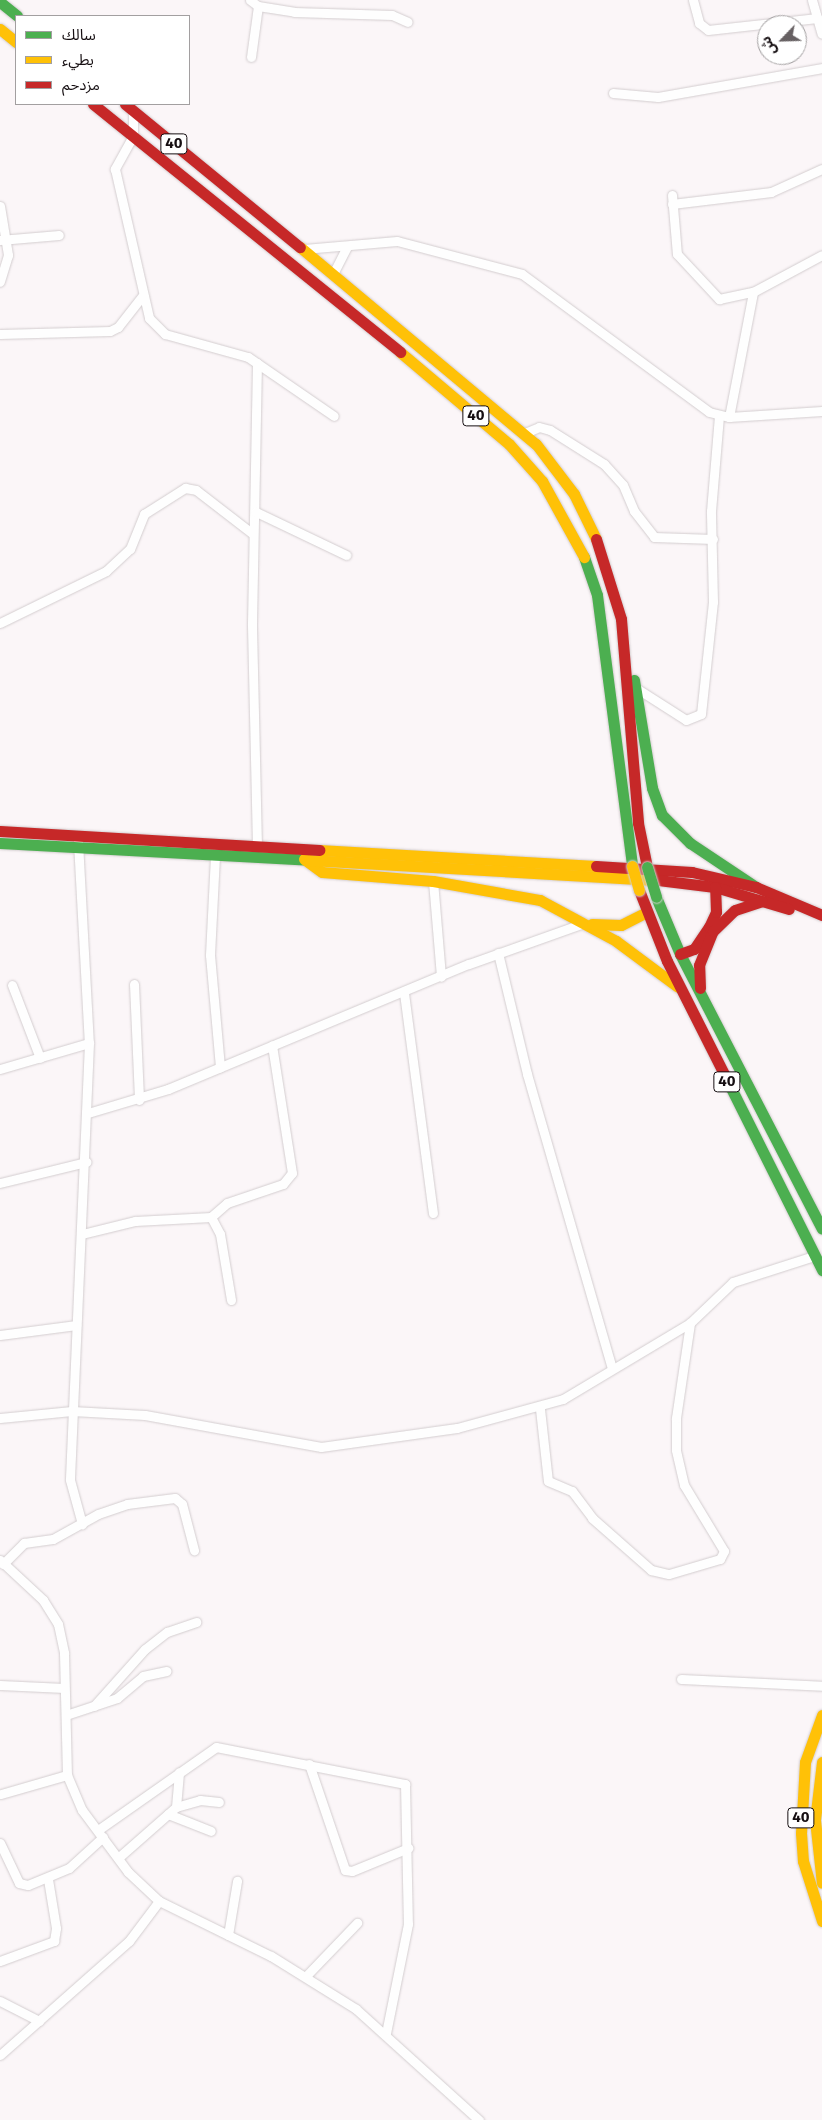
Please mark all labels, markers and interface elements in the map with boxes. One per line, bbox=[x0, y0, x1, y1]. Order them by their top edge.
legend bbox=[15, 15, 190, 105]
north arrow bbox=[757, 15, 807, 65]
text: سالك bbox=[62, 26, 96, 44]
text: ش bbox=[757, 34, 780, 58]
text: بطيء bbox=[62, 51, 94, 69]
text: مزدحم bbox=[62, 76, 100, 94]
road number: 40 bbox=[160, 132, 188, 156]
road number: 40 bbox=[462, 404, 490, 428]
road number: 40 bbox=[713, 1070, 741, 1094]
road number: 40 bbox=[787, 1806, 815, 1830]

